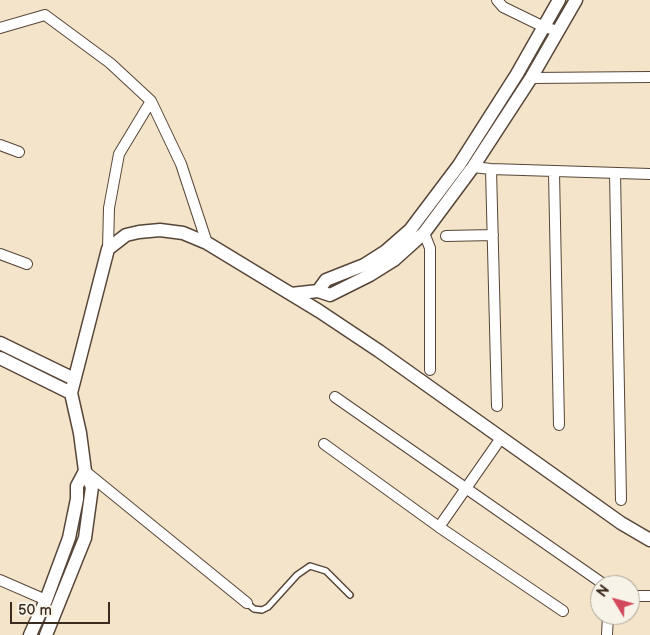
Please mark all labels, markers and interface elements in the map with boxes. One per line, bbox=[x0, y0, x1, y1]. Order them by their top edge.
north arrow bbox=[590, 575, 640, 625]
text: N bbox=[593, 582, 613, 601]
scale bar bbox=[12, 592, 112, 624]
text: 50 m bbox=[18, 601, 52, 620]

